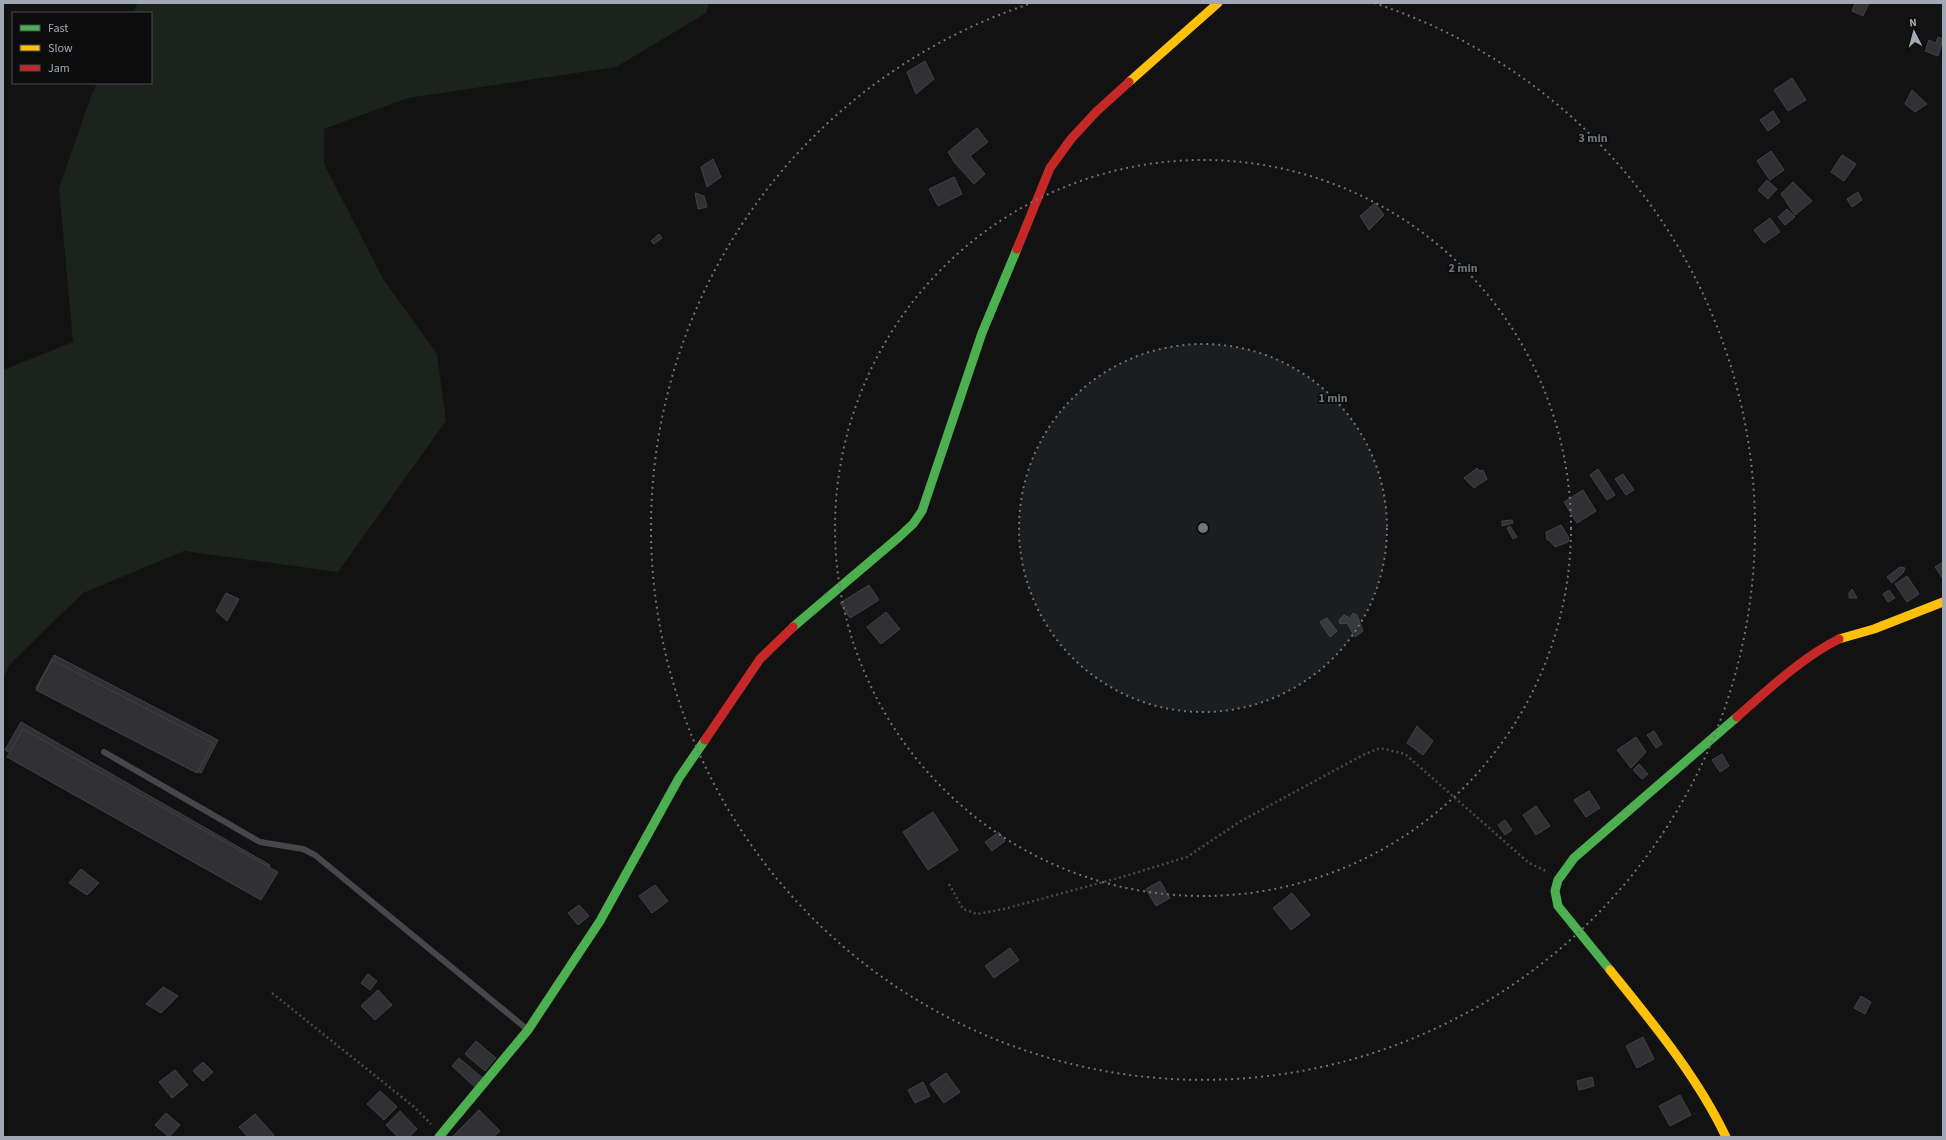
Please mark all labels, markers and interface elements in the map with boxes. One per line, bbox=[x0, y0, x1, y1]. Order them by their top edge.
legend bbox=[12, 12, 152, 84]
north arrow bbox=[1894, 12, 1934, 52]
text: N bbox=[1909, 15, 1917, 30]
text: Fast bbox=[48, 20, 68, 37]
text: Slow bbox=[48, 40, 73, 57]
text: Jam bbox=[48, 60, 70, 77]
text: 3 min bbox=[1578, 130, 1608, 147]
text: 2 min bbox=[1448, 260, 1478, 277]
text: 1 min bbox=[1318, 390, 1348, 407]
centre of rings bbox=[1196, 521, 1210, 535]

